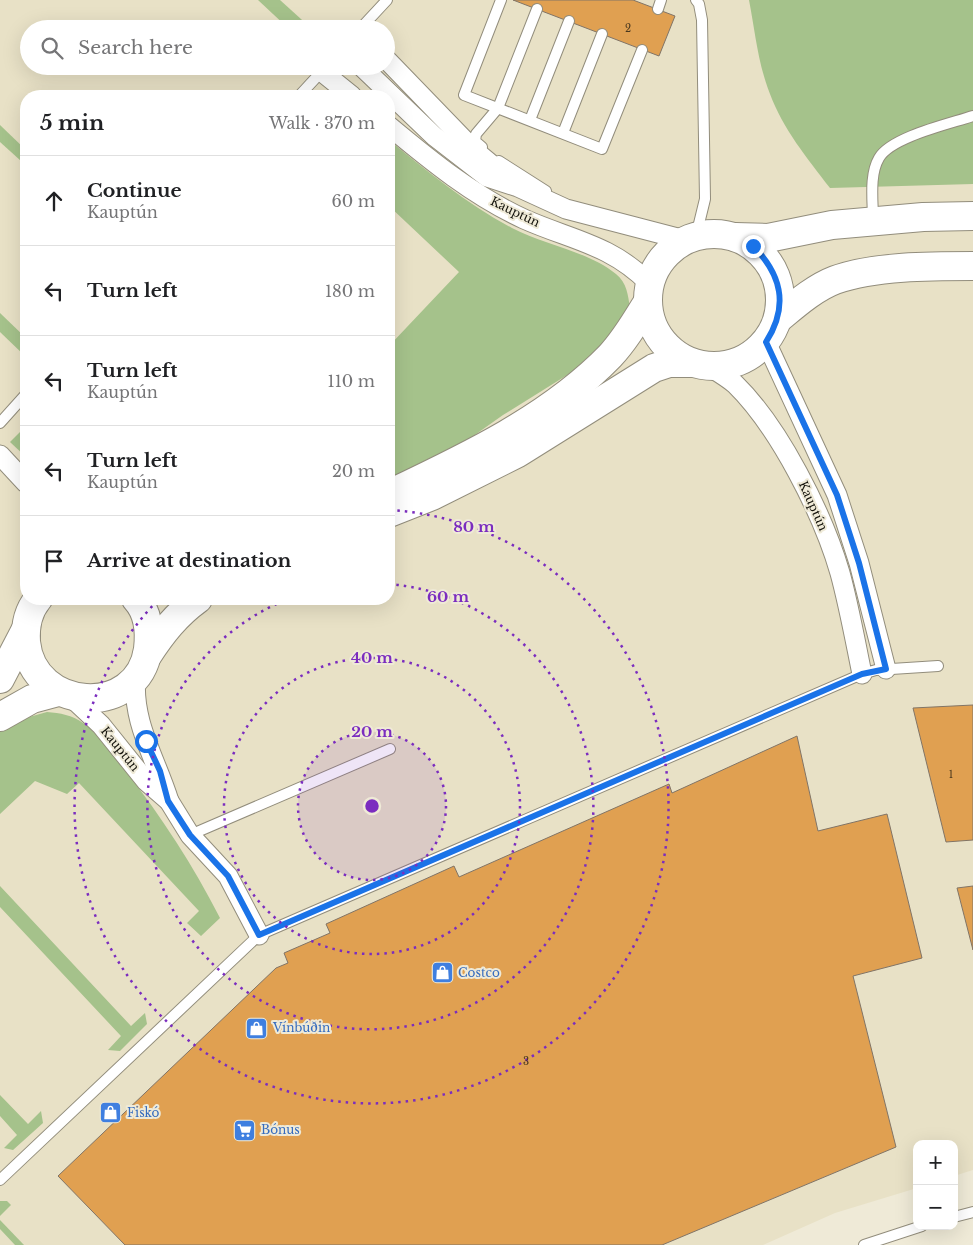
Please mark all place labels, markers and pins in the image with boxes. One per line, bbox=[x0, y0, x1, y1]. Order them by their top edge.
centre of rings bbox=[363, 797, 381, 815]
shop icon: Costco bbox=[430, 961, 454, 985]
place label: Costco bbox=[458, 965, 500, 980]
shop icon: Vínbúðin bbox=[245, 1016, 269, 1040]
place label: Vínbúðin bbox=[272, 1020, 330, 1035]
shop icon: Fiskó bbox=[99, 1101, 123, 1125]
place label: Fiskó bbox=[127, 1105, 160, 1120]
supermarket icon: Bónus bbox=[233, 1118, 257, 1142]
place label: Bónus bbox=[261, 1122, 300, 1137]

